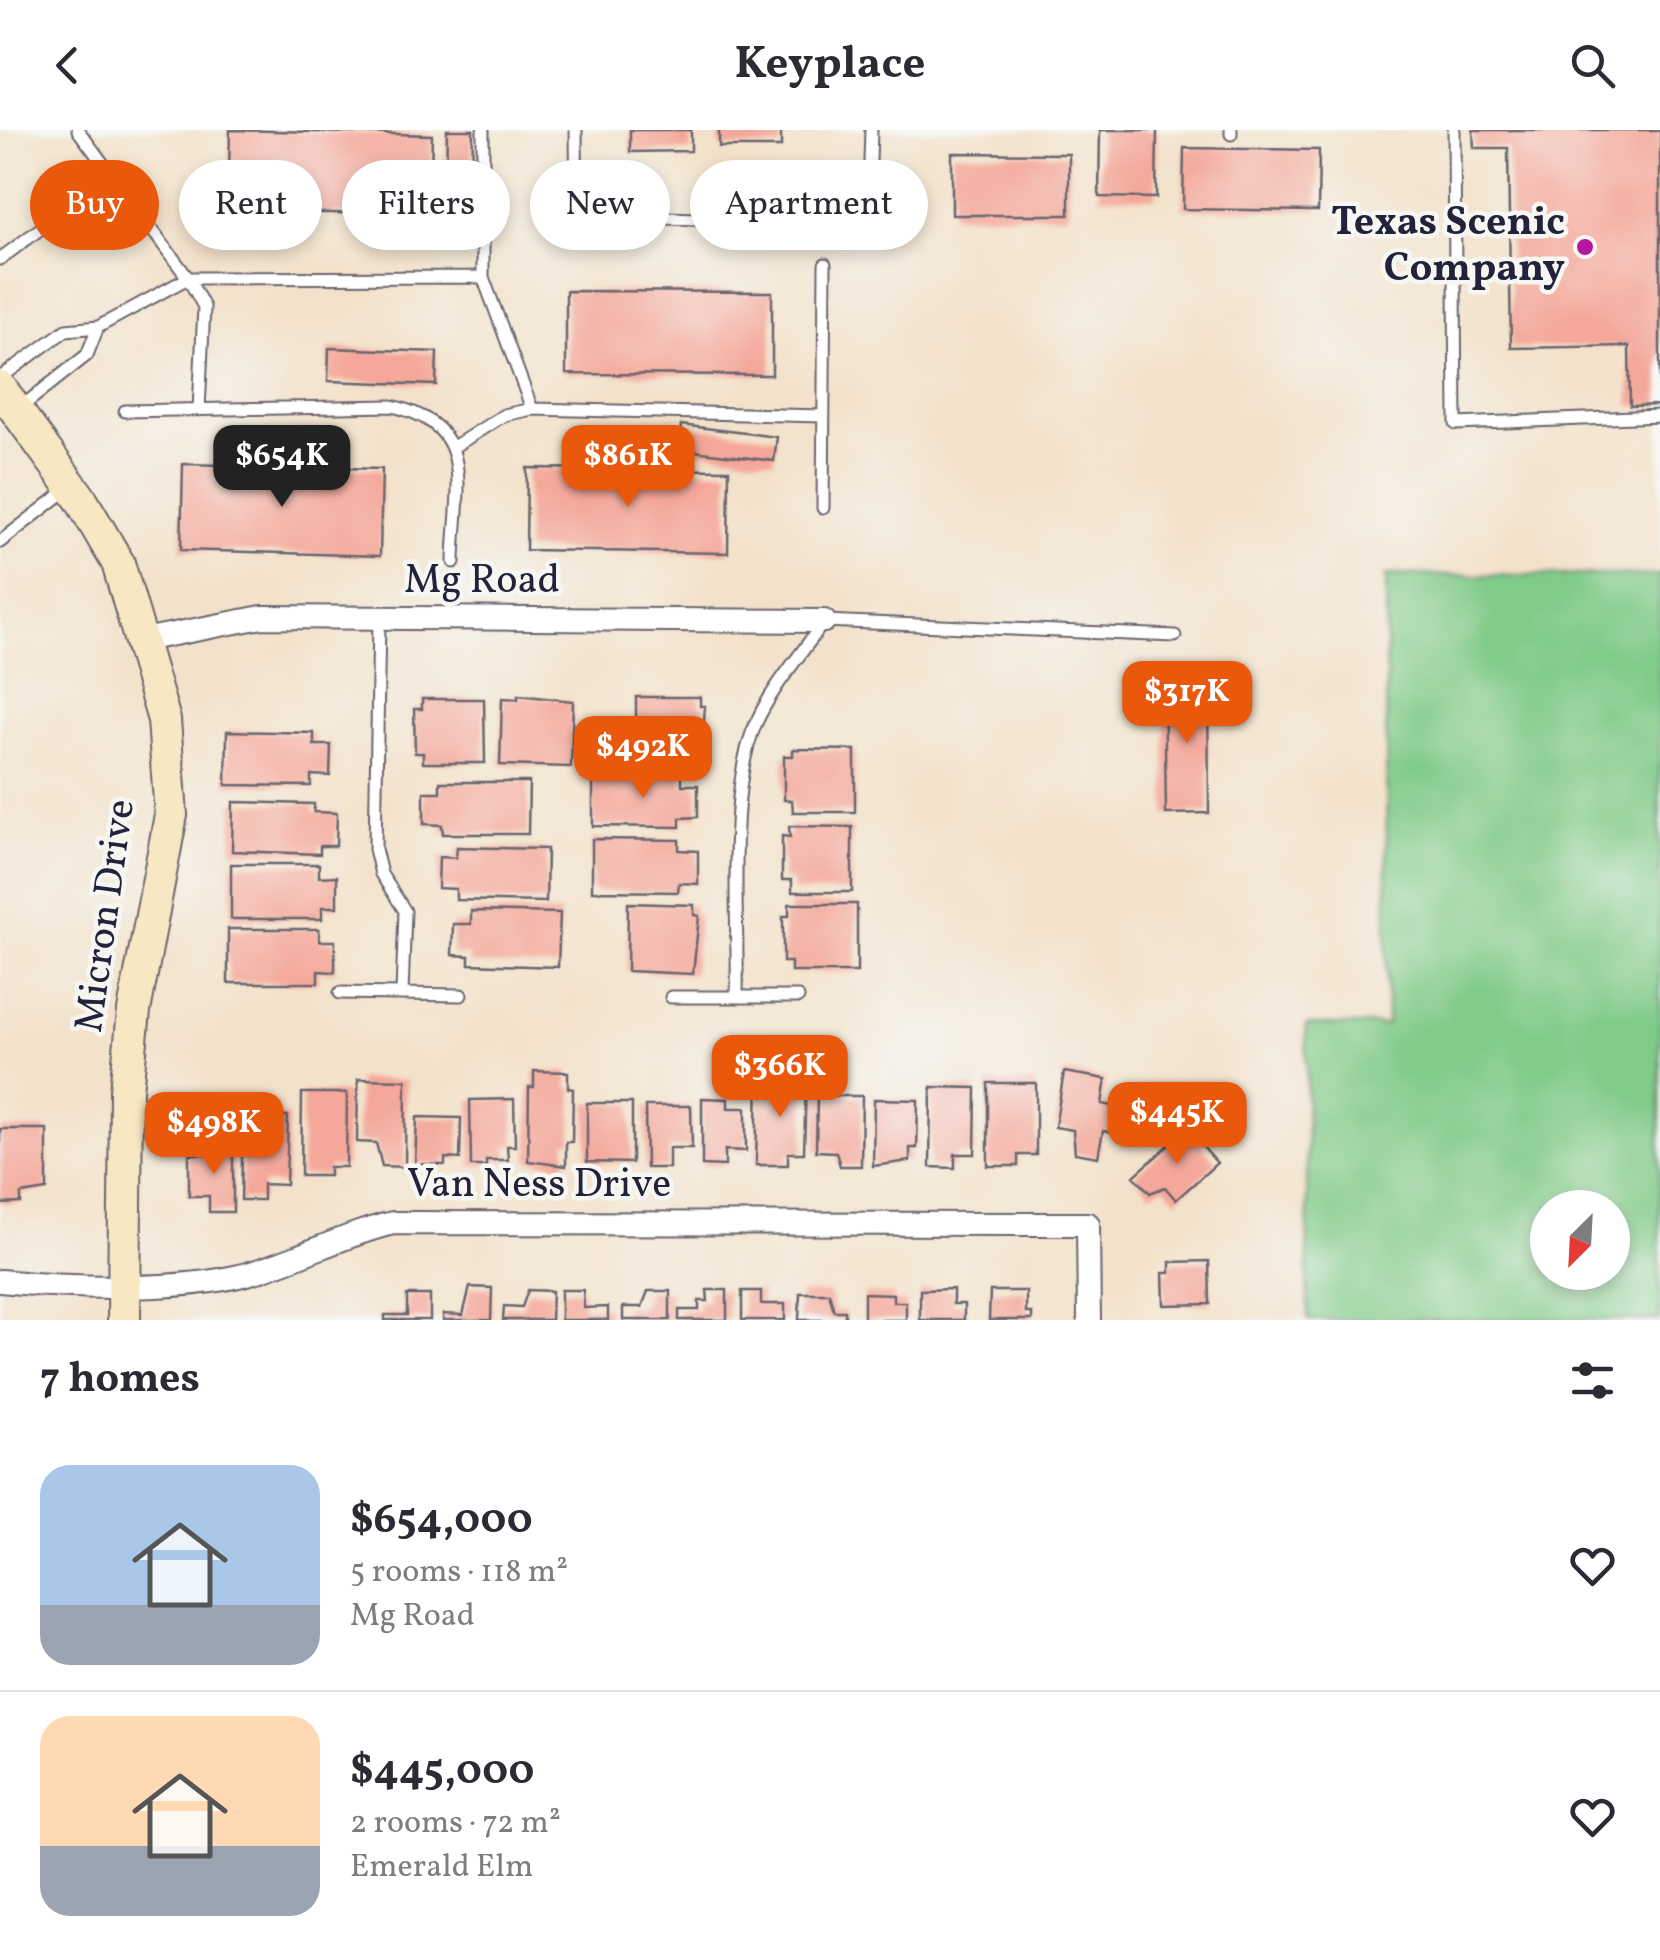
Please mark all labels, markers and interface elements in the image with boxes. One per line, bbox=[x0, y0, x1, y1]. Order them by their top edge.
text: Keyplace bbox=[735, 34, 925, 97]
icon: back bbox=[40, 38, 95, 93]
icon: search bbox=[1565, 38, 1620, 93]
chip: Buy bbox=[30, 160, 159, 250]
chip: Rent bbox=[179, 160, 322, 250]
chip: Filters bbox=[342, 160, 510, 250]
chip: New bbox=[530, 160, 670, 250]
chip: Apartment bbox=[690, 160, 928, 250]
place label: Texas Scenic Company bbox=[1331, 196, 1565, 298]
marker: Texas Scenic Company bbox=[1574, 236, 1596, 258]
pin: $654K bbox=[212, 425, 352, 510]
pin: $861K bbox=[558, 425, 698, 510]
text: $654K bbox=[235, 435, 329, 479]
text: $861K bbox=[584, 435, 672, 479]
street label: Mg Road bbox=[404, 554, 560, 610]
pin: $317K bbox=[1117, 661, 1257, 746]
text: $317K bbox=[1144, 671, 1230, 715]
pin: $492K bbox=[573, 716, 713, 801]
text: $492K bbox=[596, 726, 690, 770]
street label: Micron Drive bbox=[63, 796, 151, 1036]
pin: $366K bbox=[710, 1035, 850, 1120]
text: $366K bbox=[734, 1045, 826, 1089]
pin: $445K bbox=[1107, 1082, 1247, 1167]
pin: $498K bbox=[144, 1092, 284, 1177]
text: $445K bbox=[1130, 1092, 1224, 1136]
text: $498K bbox=[167, 1102, 261, 1146]
street label: Van Ness Drive bbox=[407, 1158, 671, 1214]
north arrow bbox=[1530, 1190, 1630, 1290]
map controls bbox=[1530, 1190, 1630, 1290]
text: 7 homes bbox=[40, 1351, 200, 1410]
icon: filters bbox=[1565, 1353, 1620, 1408]
text: $654,000 bbox=[350, 1492, 533, 1551]
icon: home bbox=[120, 1505, 240, 1625]
icon: heart bbox=[1565, 1538, 1620, 1593]
text: 5 rooms · 118 m² bbox=[350, 1551, 568, 1595]
text: Mg Road bbox=[350, 1595, 475, 1639]
text: $445,000 bbox=[350, 1743, 535, 1802]
icon: home bbox=[120, 1756, 240, 1876]
icon: heart bbox=[1565, 1789, 1620, 1844]
text: 2 rooms · 72 m² bbox=[350, 1802, 561, 1846]
text: Emerald Elm bbox=[350, 1846, 533, 1890]

